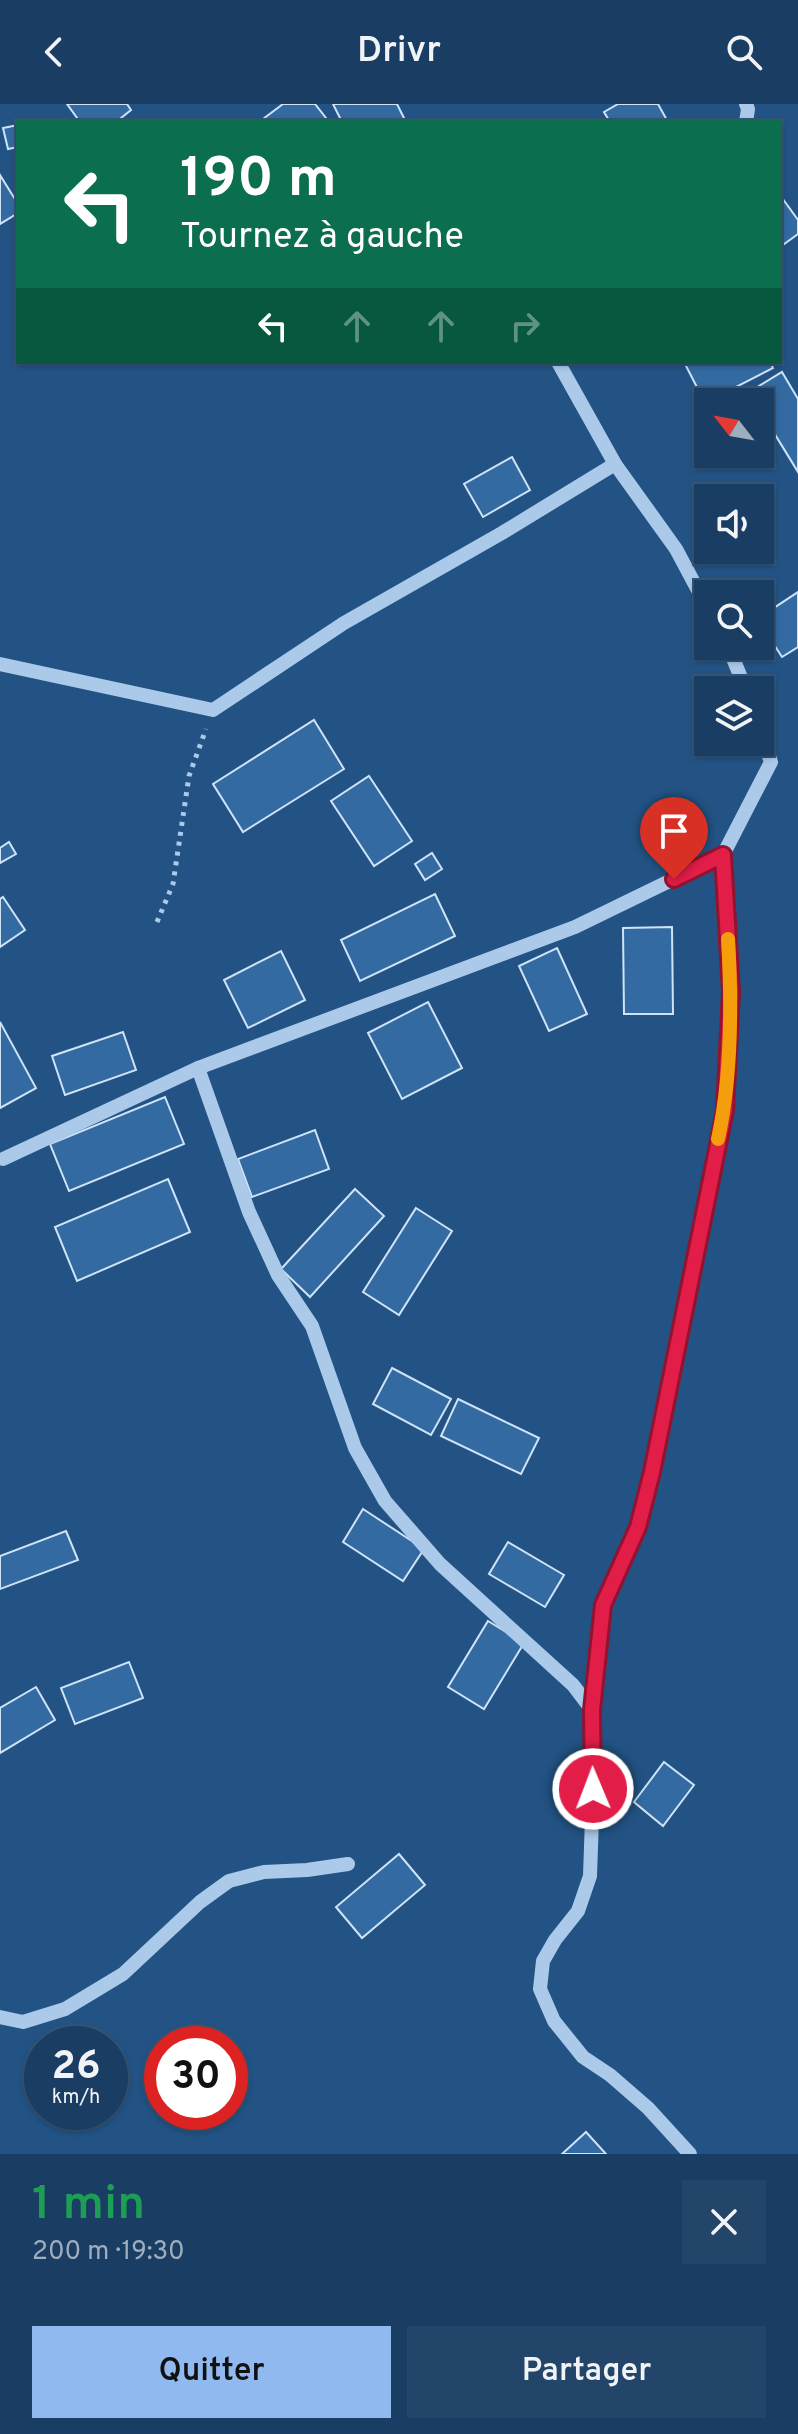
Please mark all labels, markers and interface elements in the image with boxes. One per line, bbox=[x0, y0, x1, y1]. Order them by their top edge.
text: Drivr bbox=[357, 29, 441, 75]
icon: back bbox=[32, 30, 76, 74]
icon: search bbox=[722, 30, 766, 74]
text: 190 m bbox=[180, 146, 337, 216]
icon: left bbox=[48, 152, 152, 256]
text: Tournez à gauche bbox=[180, 215, 464, 261]
icon: left bbox=[251, 304, 295, 348]
icon: ahead bbox=[335, 304, 379, 348]
icon: ahead bbox=[419, 304, 463, 348]
icon: right bbox=[503, 304, 547, 348]
north arrow bbox=[694, 388, 774, 468]
map controls bbox=[694, 388, 774, 756]
button: sound bbox=[694, 484, 774, 564]
button: search bbox=[694, 580, 774, 660]
button: layers bbox=[694, 676, 774, 756]
pin bbox=[640, 797, 708, 879]
icon: arrive bbox=[652, 809, 696, 853]
position arrow bbox=[551, 1747, 635, 1831]
speed limit sign: 30 bbox=[144, 2026, 248, 2130]
text: 26 bbox=[51, 2043, 101, 2093]
text: km/h bbox=[52, 2085, 100, 2111]
text: 1 min bbox=[32, 2176, 145, 2236]
button: close bbox=[682, 2180, 766, 2264]
text: 200 m · 19:30 bbox=[32, 2236, 185, 2269]
button: Quitter bbox=[32, 2326, 391, 2418]
button: Partager bbox=[407, 2326, 766, 2418]

